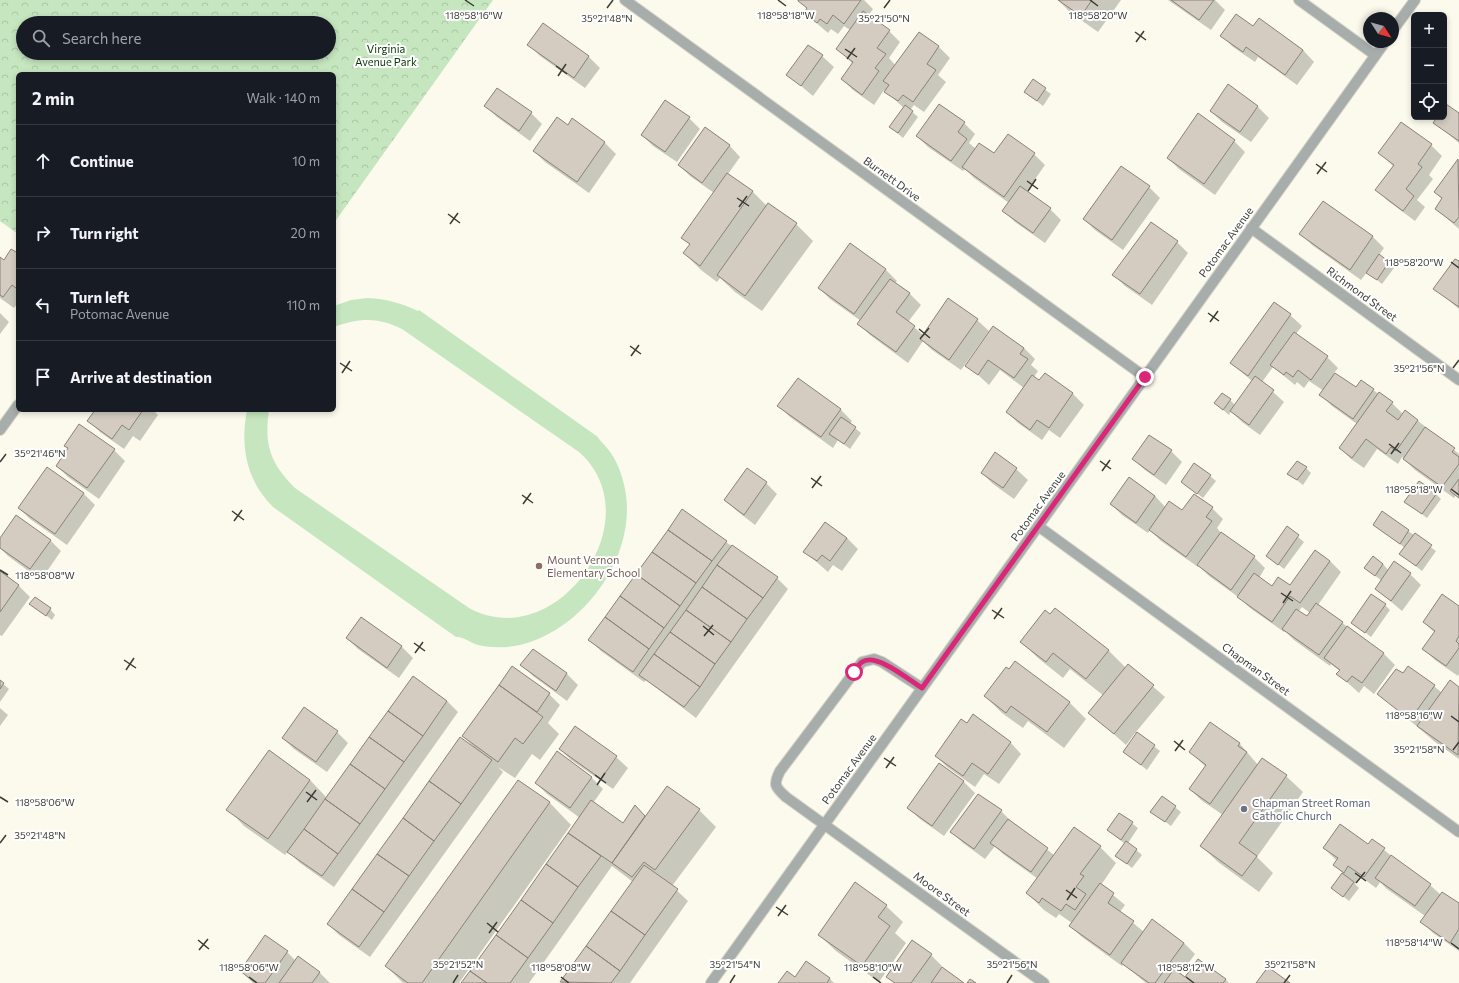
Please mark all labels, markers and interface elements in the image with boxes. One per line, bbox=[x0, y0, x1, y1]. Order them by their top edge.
text: 118°58'16"W bbox=[445, 9, 503, 21]
text: 118°58'18"W bbox=[757, 9, 815, 21]
text: 118°58'20"W bbox=[1068, 9, 1128, 21]
text: 35°21'48"N bbox=[581, 12, 633, 24]
text: 35°21'50"N bbox=[858, 12, 910, 24]
north arrow bbox=[1363, 12, 1399, 48]
map controls bbox=[1411, 12, 1447, 120]
button: + bbox=[1411, 12, 1447, 48]
search box bbox=[16, 16, 336, 60]
icon: search bbox=[30, 27, 52, 49]
text: Search here bbox=[62, 29, 141, 47]
park label: Virginia Avenue Park bbox=[355, 42, 417, 68]
button: − bbox=[1411, 48, 1447, 84]
button: locate bbox=[1411, 84, 1447, 120]
text: 2 min bbox=[32, 88, 74, 109]
text: Walk · 140 m bbox=[247, 90, 320, 106]
icon: ahead bbox=[32, 150, 54, 172]
text: Continue bbox=[70, 152, 134, 170]
text: 10 m bbox=[292, 153, 320, 169]
street label: Burnett Drive bbox=[861, 154, 924, 204]
street label: Potomac Avenue bbox=[1196, 204, 1256, 279]
icon: right bbox=[32, 222, 54, 244]
text: Turn right bbox=[70, 224, 139, 242]
text: 20 m bbox=[291, 225, 320, 241]
text: 118°58'20"W bbox=[1384, 256, 1444, 268]
street label: Richmond Street bbox=[1325, 264, 1400, 324]
text: Turn left bbox=[70, 288, 129, 306]
icon: left bbox=[32, 294, 54, 316]
text: 110 m bbox=[287, 297, 320, 313]
text: Potomac Avenue bbox=[70, 306, 169, 322]
text: 35°21'56"N bbox=[1393, 362, 1445, 374]
icon: arrive bbox=[32, 366, 54, 388]
text: Arrive at destination bbox=[70, 368, 212, 386]
route end bbox=[1136, 368, 1154, 386]
text: 35°21'46"N bbox=[14, 447, 66, 459]
street label: Potomac Avenue bbox=[1008, 468, 1068, 543]
text: 118°58'18"W bbox=[1385, 483, 1443, 495]
place label: Mount Vernon Elementary School bbox=[547, 553, 640, 579]
marker: Mount Vernon Elementary School bbox=[534, 561, 544, 571]
text: 118°58'08"W bbox=[15, 569, 75, 581]
street label: Chapman Street bbox=[1220, 640, 1293, 698]
route start bbox=[845, 663, 863, 681]
text: 118°58'16"W bbox=[1385, 709, 1443, 721]
street label: Potomac Avenue bbox=[819, 731, 879, 806]
text: 35°21'58"N bbox=[1393, 743, 1445, 755]
text: 118°58'06"W bbox=[15, 796, 75, 808]
place label: Chapman Street Roman Catholic Church bbox=[1252, 796, 1370, 822]
marker: Chapman Street Roman Catholic Church bbox=[1239, 804, 1249, 814]
text: 35°21'48"N bbox=[14, 829, 66, 841]
street label: Moore Street bbox=[911, 869, 974, 919]
text: 118°58'14"W bbox=[1385, 936, 1443, 948]
text: 35°21'52"N bbox=[433, 958, 483, 970]
text: 35°21'54"N bbox=[709, 958, 761, 970]
text: 35°21'56"N bbox=[986, 958, 1038, 970]
text: 35°21'58"N bbox=[1264, 958, 1316, 970]
text: 118°58'06"W bbox=[219, 961, 279, 973]
text: 118°58'08"W bbox=[531, 961, 591, 973]
text: 118°58'10"W bbox=[844, 961, 902, 973]
text: 118°58'12"W bbox=[1158, 961, 1214, 973]

